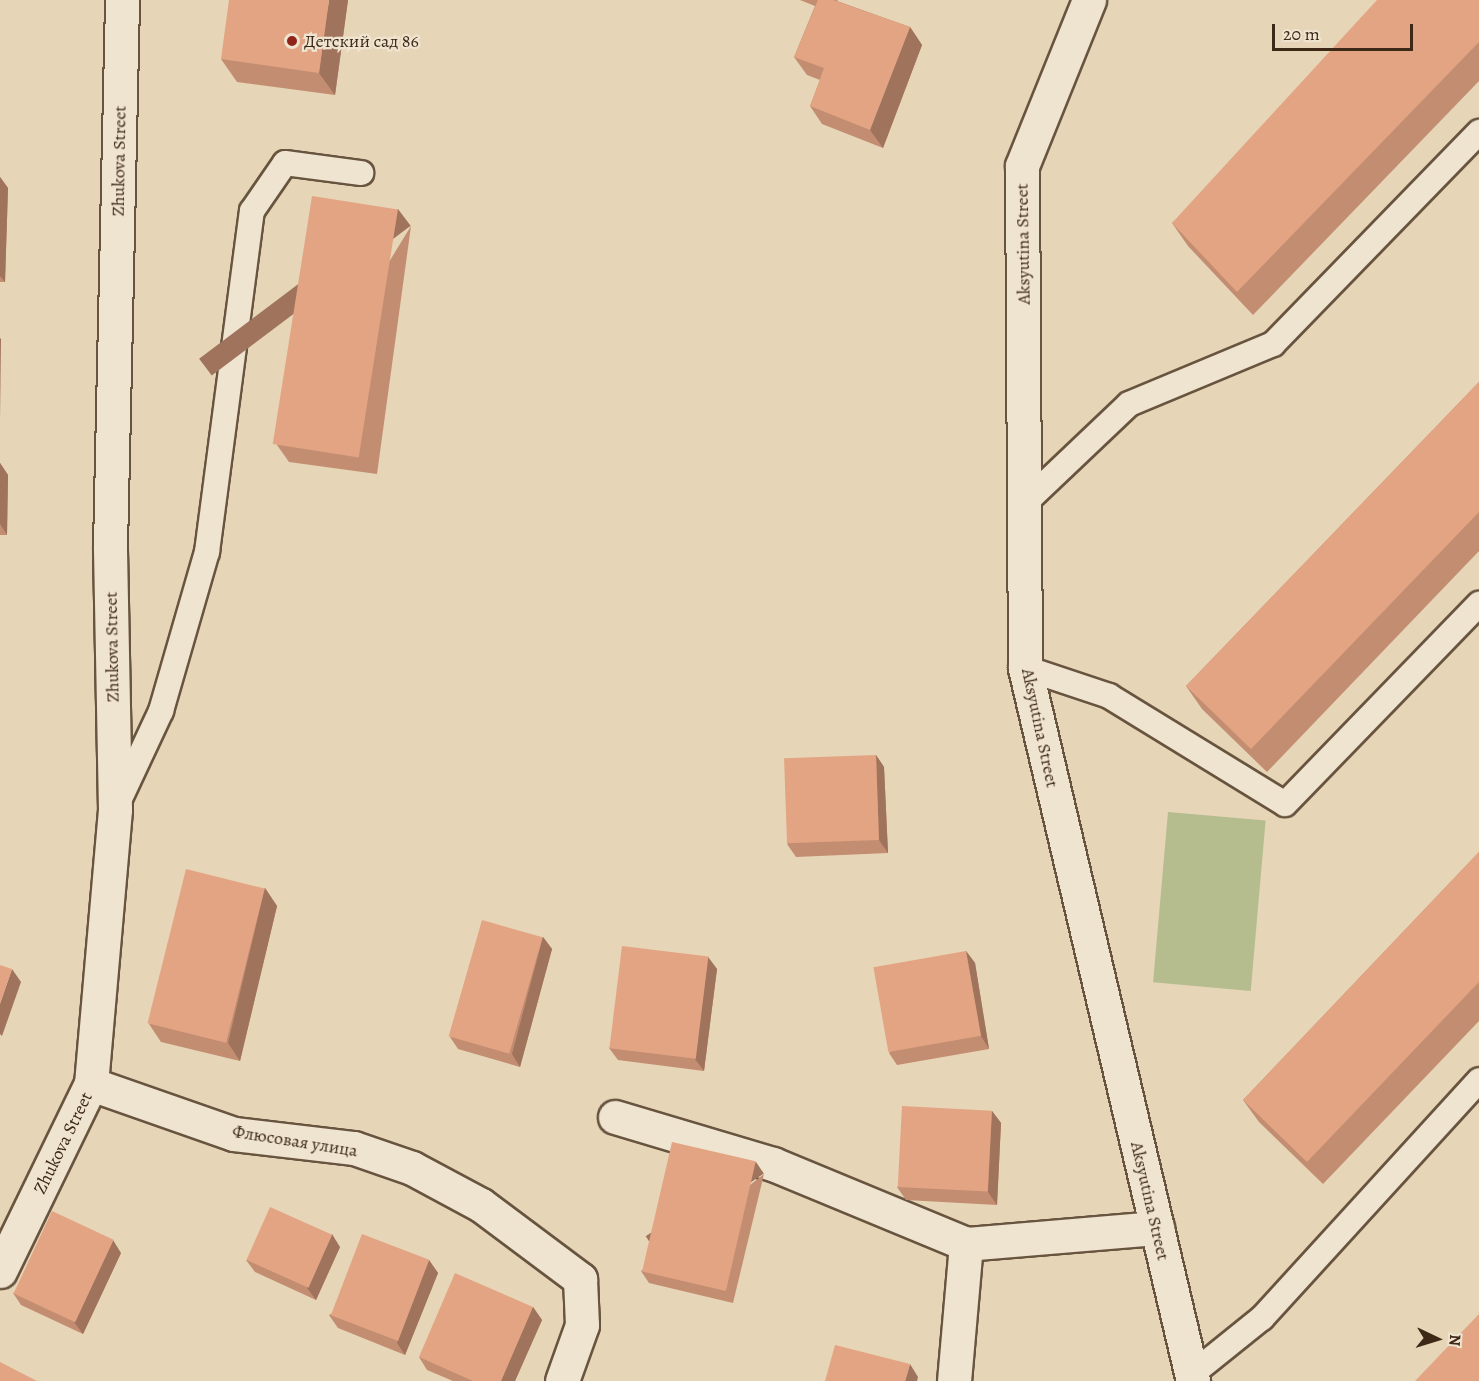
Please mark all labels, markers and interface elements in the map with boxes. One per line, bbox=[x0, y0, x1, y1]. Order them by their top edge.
scale bar bbox=[1275, 12, 1416, 50]
text: 20 m bbox=[1283, 22, 1320, 46]
place label: Детский сад 86 bbox=[304, 30, 419, 52]
marker: Детский сад 86 bbox=[285, 34, 299, 48]
street label: Zhukova Street bbox=[107, 105, 131, 217]
street label: Aksyutina Street bbox=[1011, 183, 1035, 305]
street label: Zhukova Street bbox=[100, 591, 124, 703]
street label: Aksyutina Street bbox=[1017, 666, 1063, 790]
street label: Zhukova Street bbox=[29, 1088, 97, 1198]
street label: Флюсовая улица bbox=[231, 1120, 359, 1162]
street label: Aksyutina Street bbox=[1126, 1140, 1174, 1262]
north arrow bbox=[1407, 1309, 1467, 1369]
text: N bbox=[1444, 1334, 1466, 1347]

